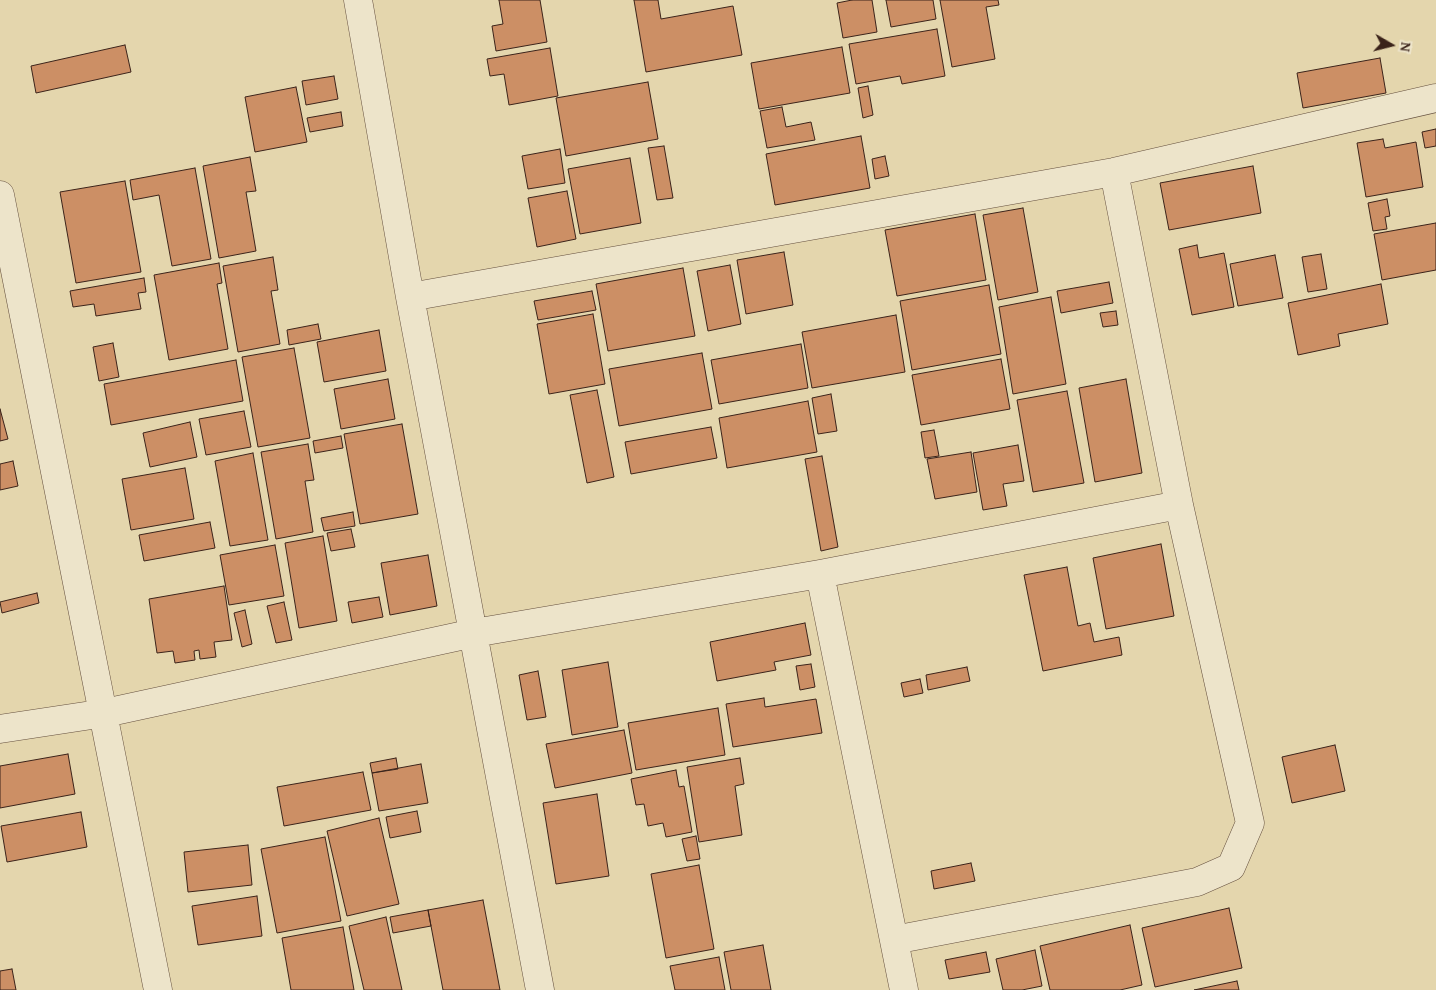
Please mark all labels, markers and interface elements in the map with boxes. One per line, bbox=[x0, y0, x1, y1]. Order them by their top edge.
north arrow bbox=[1366, 20, 1416, 70]
text: N bbox=[1395, 41, 1416, 53]

